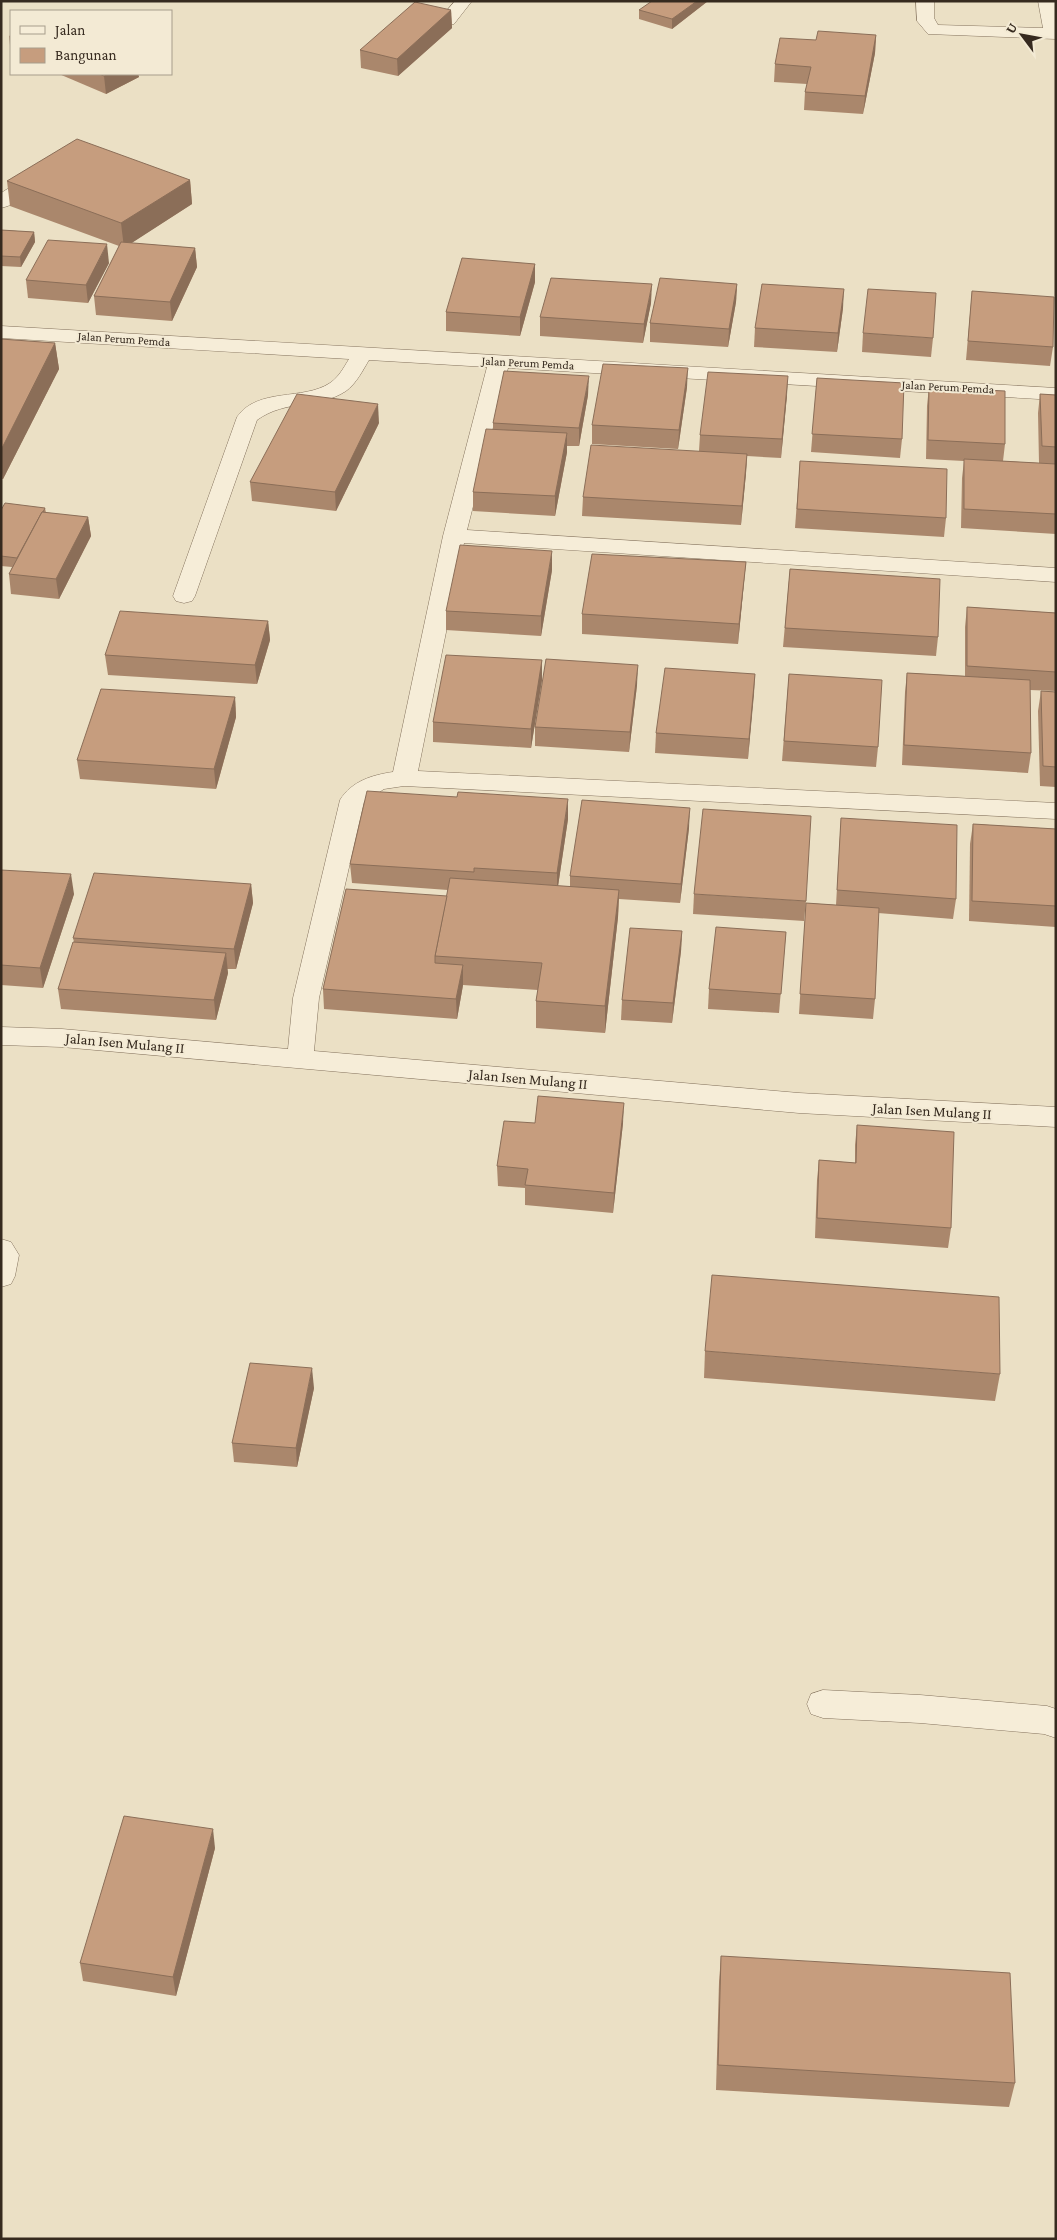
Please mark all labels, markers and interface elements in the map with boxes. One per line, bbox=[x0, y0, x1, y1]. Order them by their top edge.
legend bbox=[10, 10, 172, 75]
north arrow bbox=[997, 10, 1047, 60]
text: U bbox=[1002, 19, 1021, 36]
text: Jalan bbox=[53, 22, 85, 39]
text: Bangunan bbox=[55, 47, 116, 64]
street label: Jalan Perum Pemda bbox=[76, 329, 171, 349]
street label: Jalan Perum Pemda bbox=[480, 354, 575, 372]
street label: Jalan Perum Pemda bbox=[900, 378, 995, 396]
street label: Jalan Isen Mulang II bbox=[63, 1030, 185, 1057]
street label: Jalan Isen Mulang II bbox=[466, 1066, 588, 1093]
street label: Jalan Isen Mulang II bbox=[870, 1100, 992, 1123]

